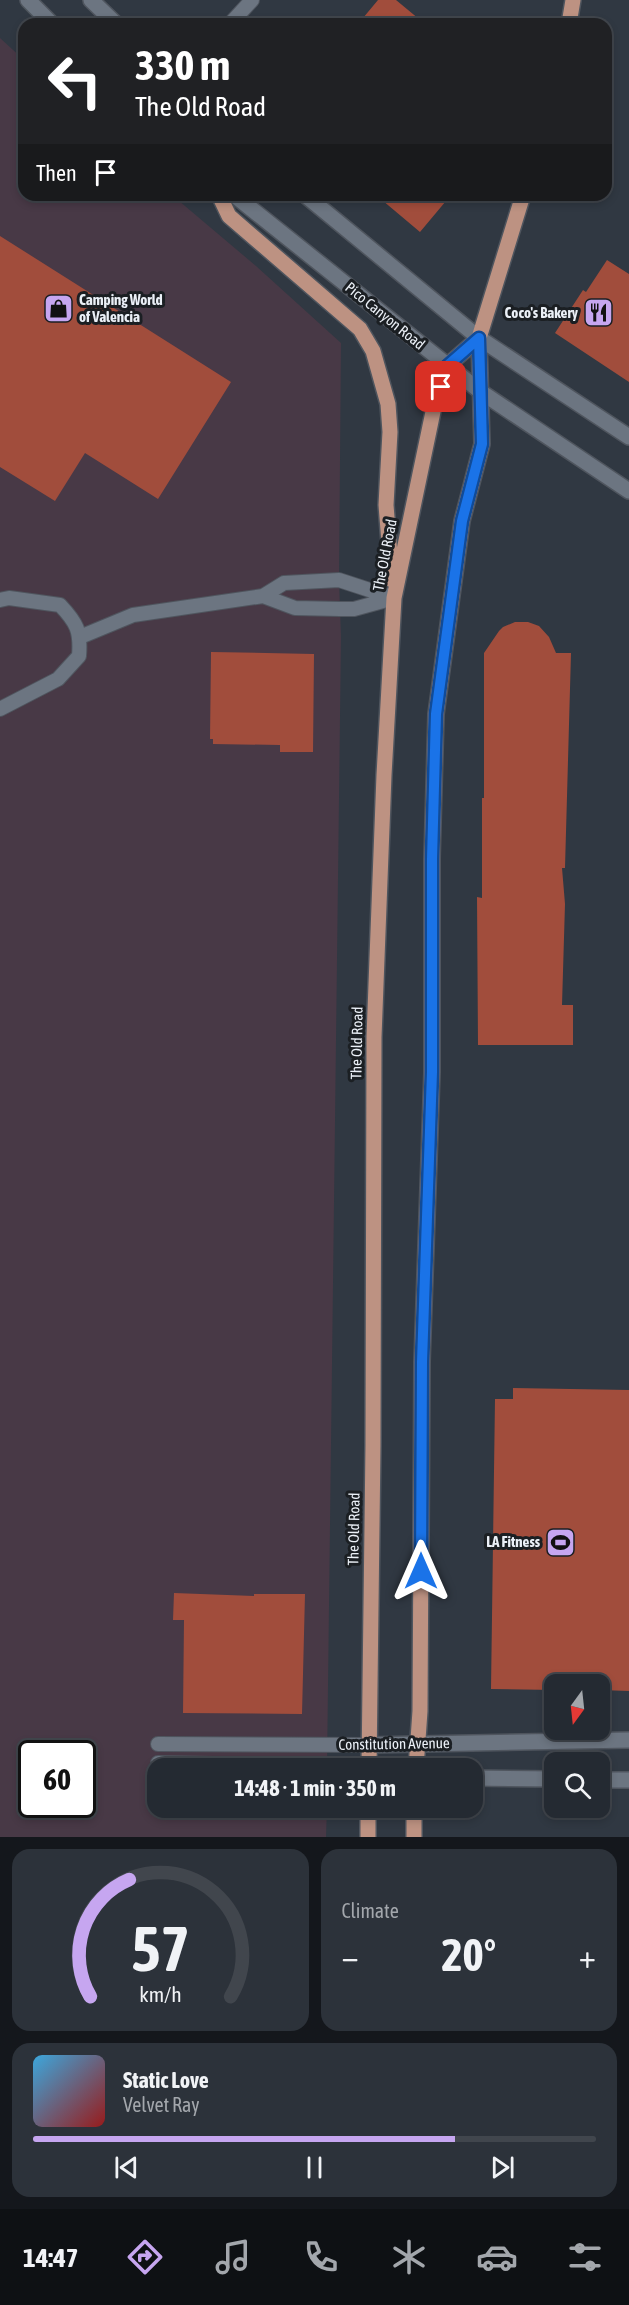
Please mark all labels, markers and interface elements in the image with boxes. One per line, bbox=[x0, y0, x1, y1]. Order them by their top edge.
text: 330 m bbox=[135, 41, 230, 89]
icon: left bbox=[36, 42, 114, 120]
text: The Old Road bbox=[135, 91, 266, 122]
icon: arrive bbox=[89, 156, 122, 189]
text: Then bbox=[36, 160, 77, 186]
street label: Pico Canyon Road bbox=[342, 278, 428, 353]
place label: Camping World of Valencia bbox=[79, 291, 163, 325]
shop icon: Camping World of Valencia bbox=[42, 293, 74, 325]
restaurant icon: Coco's Bakery bbox=[583, 297, 615, 329]
place label: Coco's Bakery bbox=[505, 304, 579, 321]
pin bbox=[415, 361, 466, 412]
icon: arrive bbox=[424, 370, 457, 403]
street label: The Old Road bbox=[369, 518, 400, 592]
street label: The Old Road bbox=[347, 1006, 366, 1080]
street label: The Old Road bbox=[344, 1492, 363, 1566]
sports icon: LA Fitness bbox=[545, 1526, 577, 1558]
place label: LA Fitness bbox=[486, 1533, 541, 1550]
position arrow bbox=[389, 1539, 453, 1603]
north arrow bbox=[544, 1674, 610, 1740]
map controls bbox=[544, 1674, 610, 1818]
street label: Constitution Avenue bbox=[338, 1734, 450, 1753]
speed limit sign: 60 bbox=[18, 1740, 96, 1818]
button: search bbox=[544, 1752, 610, 1818]
text: 14:48 · 1 min · 350 m bbox=[234, 1775, 396, 1801]
text: Climate bbox=[342, 1899, 399, 1922]
text: 57 bbox=[131, 1913, 190, 1984]
text: 20° bbox=[441, 1929, 496, 1981]
text: − bbox=[342, 1937, 359, 1975]
text: + bbox=[579, 1937, 596, 1975]
text: km/h bbox=[139, 1982, 182, 2007]
text: Static Love bbox=[123, 2067, 209, 2093]
text: Velvet Ray bbox=[123, 2093, 200, 2116]
icon: previous bbox=[110, 2151, 143, 2184]
icon: pause bbox=[298, 2151, 331, 2184]
icon: next bbox=[486, 2151, 519, 2184]
icon: directions bbox=[124, 2236, 166, 2278]
icon: music bbox=[212, 2236, 254, 2278]
icon: phone bbox=[300, 2236, 342, 2278]
icon: climate bbox=[388, 2236, 430, 2278]
icon: car bbox=[476, 2236, 518, 2278]
icon: filters bbox=[564, 2236, 606, 2278]
text: 14:47 bbox=[23, 2242, 79, 2273]

